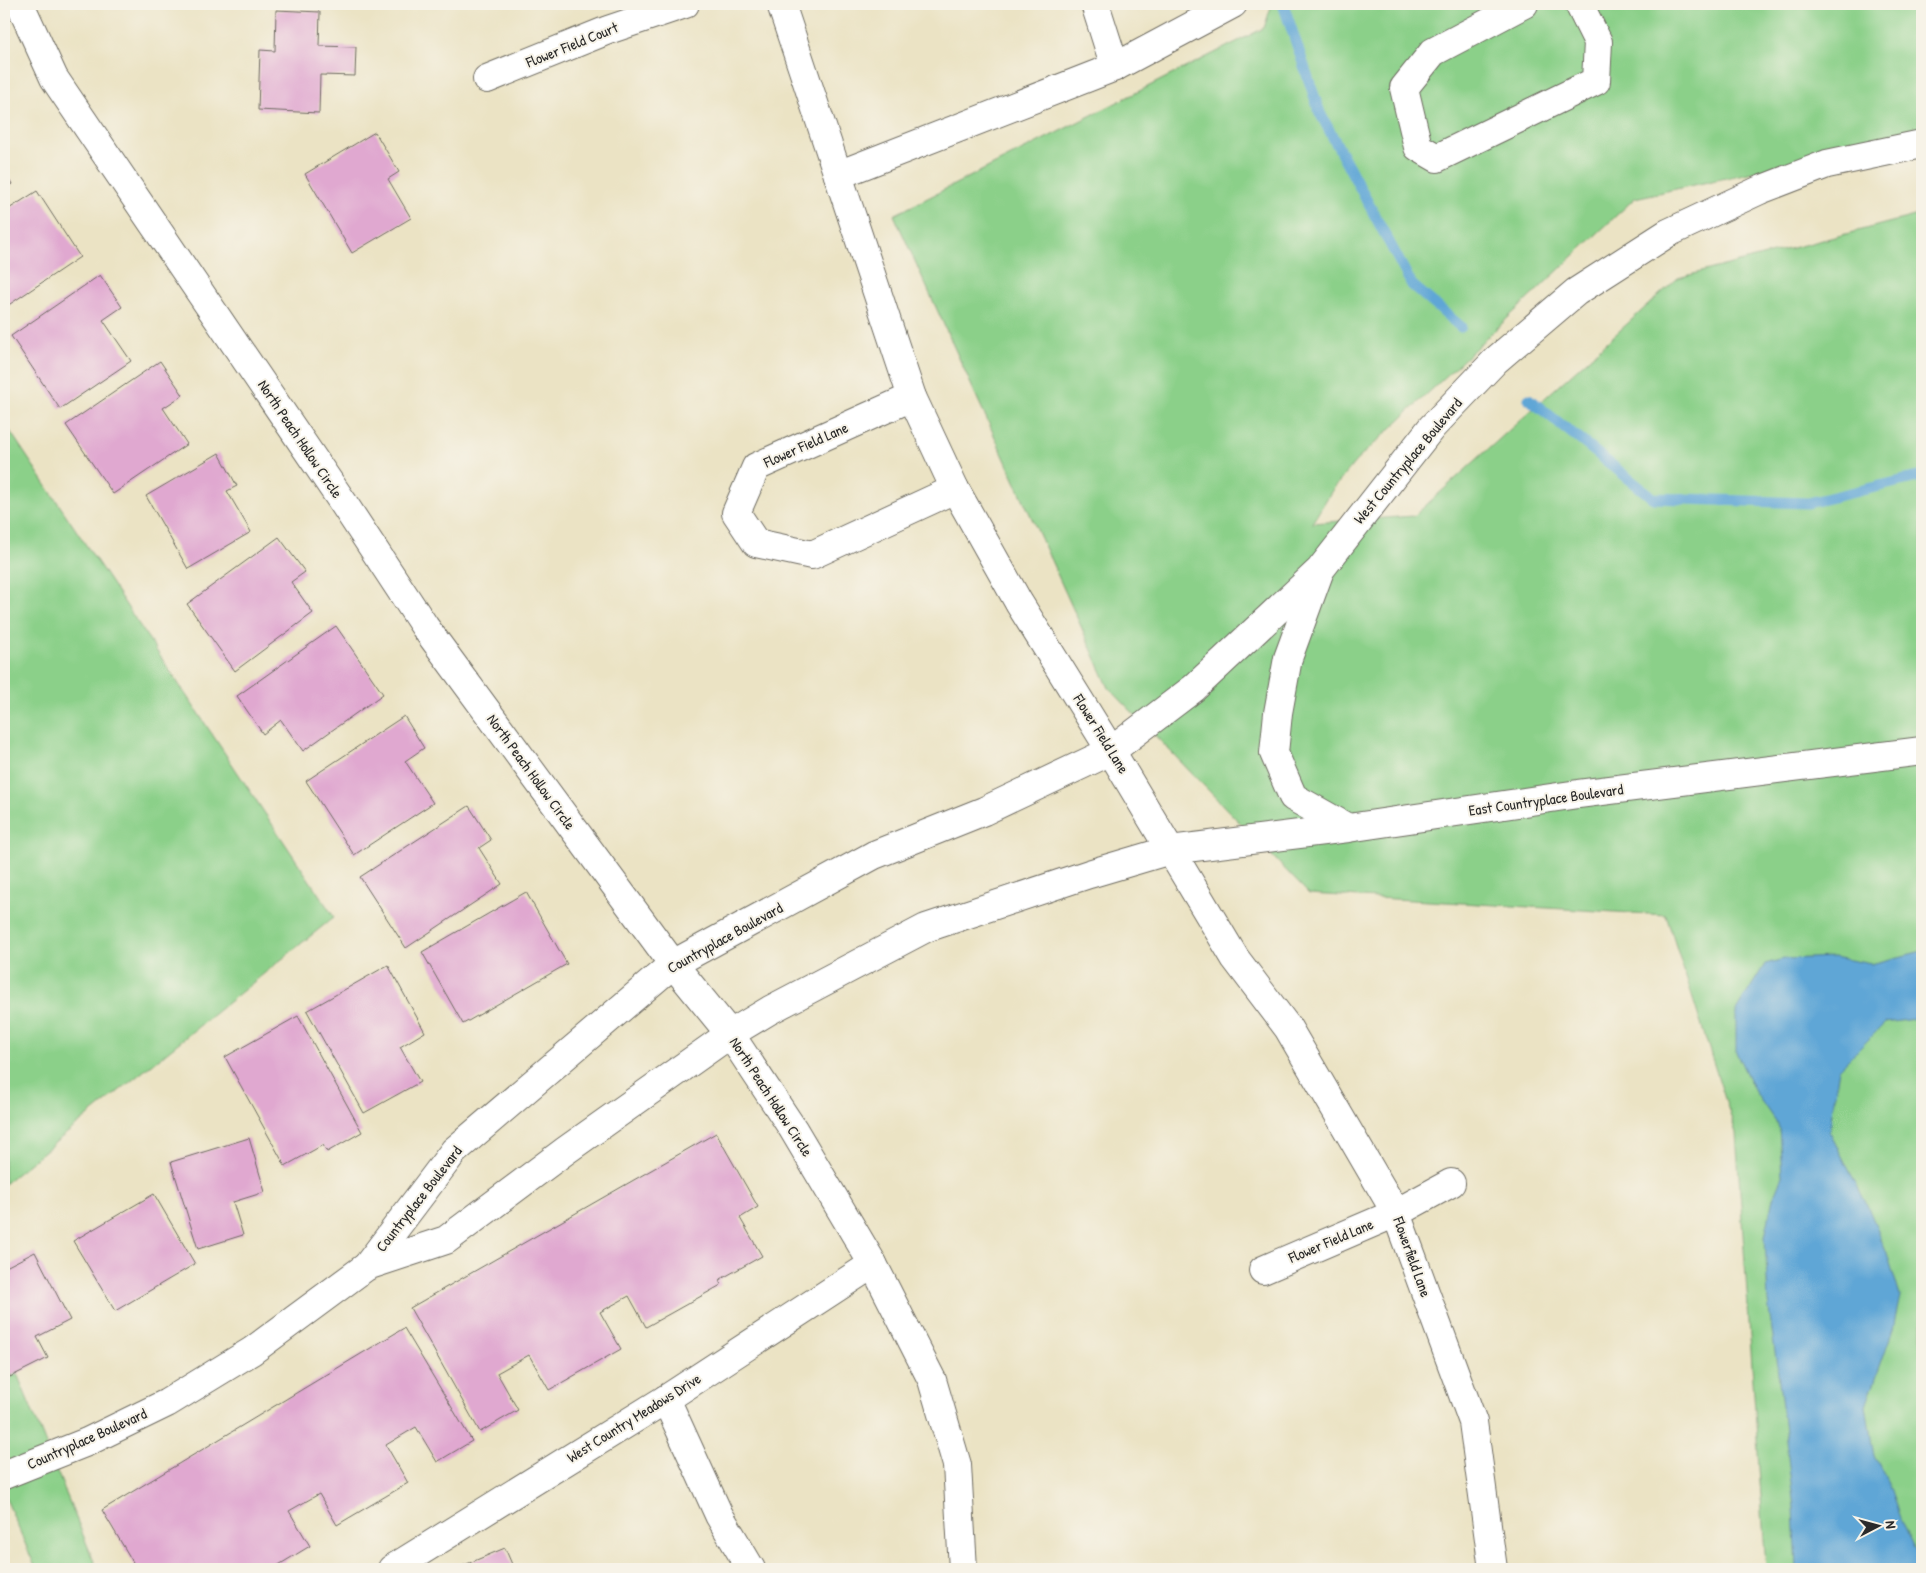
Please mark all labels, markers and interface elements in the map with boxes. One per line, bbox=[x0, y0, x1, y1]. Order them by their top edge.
street label: Flower Field Court bbox=[522, 16, 622, 73]
street label: North Peach Hollow Circle bbox=[253, 375, 348, 502]
street label: West Countryplace Boulevard bbox=[1349, 393, 1467, 528]
street label: Flower Field Lane bbox=[759, 417, 851, 473]
street label: Flower Field Lane bbox=[1068, 689, 1134, 778]
street label: North Peach Hollow Circle bbox=[482, 710, 581, 834]
street label: East Countryplace Boulevard bbox=[1467, 778, 1625, 821]
street label: Countryplace Boulevard bbox=[663, 897, 786, 978]
street label: North Peach Hollow Circle bbox=[725, 1033, 818, 1161]
street label: Countryplace Boulevard bbox=[371, 1141, 467, 1256]
street label: Flower Field Lane bbox=[1284, 1213, 1376, 1268]
street label: Flowerfield Lane bbox=[1388, 1213, 1437, 1300]
street label: West Country Meadows Drive bbox=[563, 1368, 705, 1467]
street label: Countryplace Boulevard bbox=[24, 1403, 150, 1474]
north arrow bbox=[1854, 1500, 1904, 1550]
text: N bbox=[1882, 1520, 1901, 1530]

